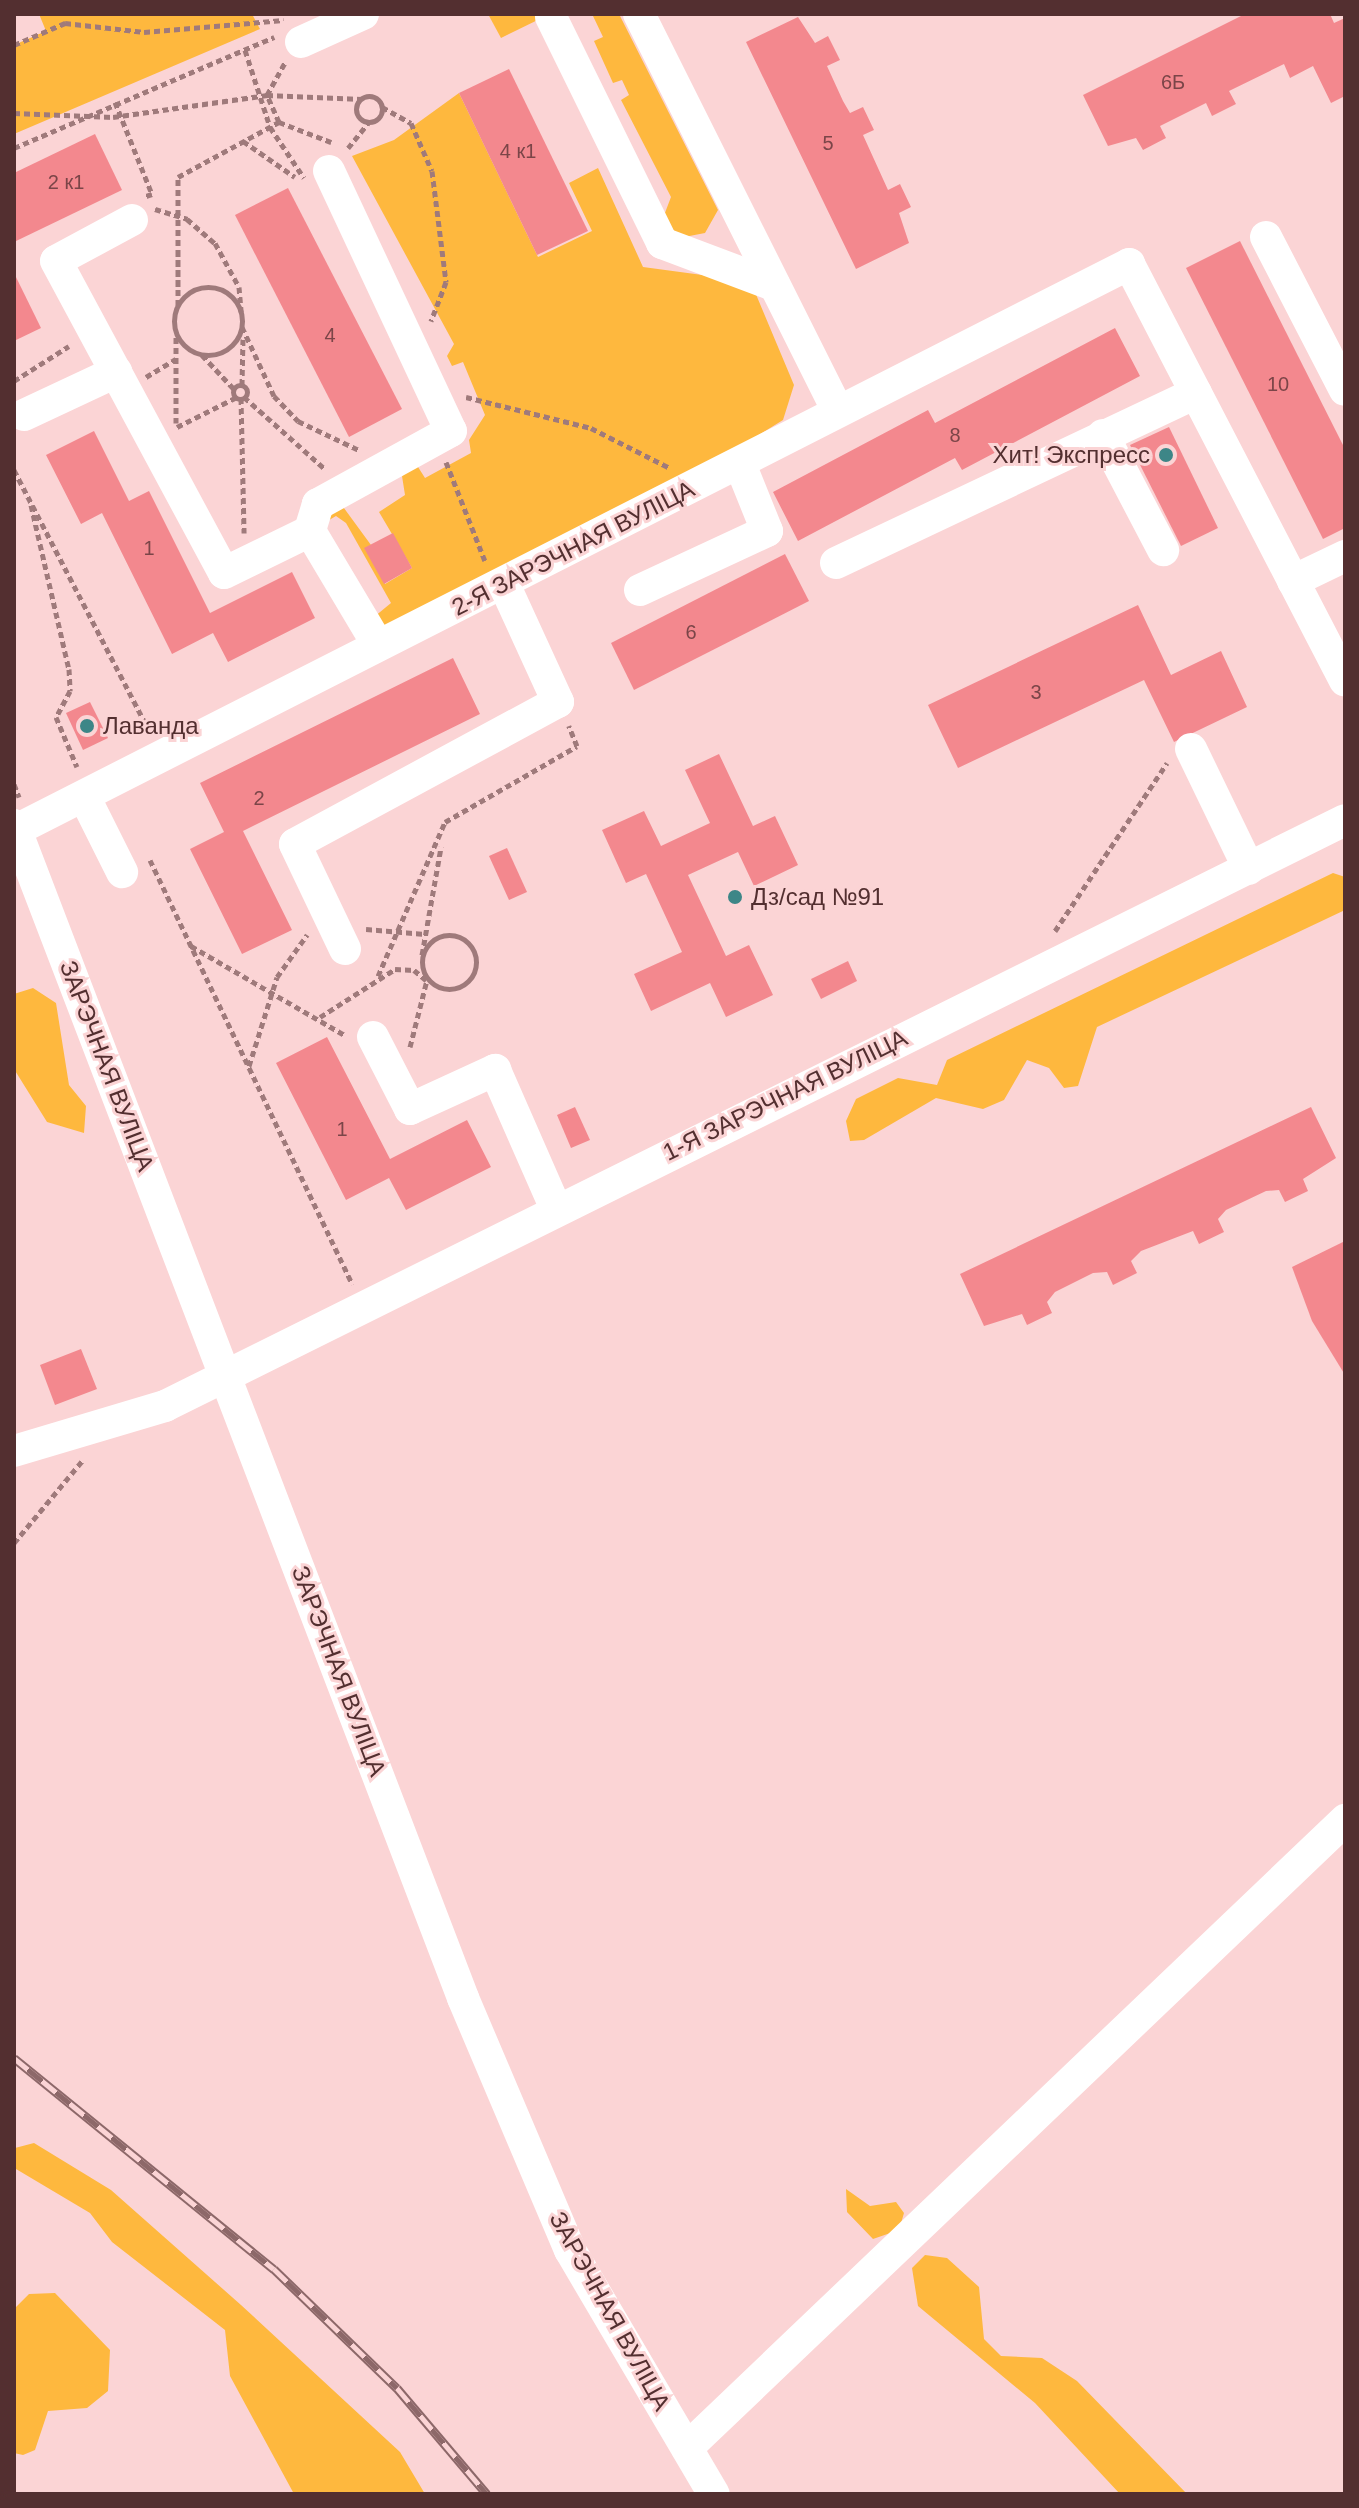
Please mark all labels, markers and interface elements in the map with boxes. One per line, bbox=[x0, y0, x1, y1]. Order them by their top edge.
house number: 6Б bbox=[1161, 70, 1185, 94]
house number: 5 bbox=[822, 131, 834, 155]
house number: 4 к1 bbox=[500, 139, 536, 163]
house number: 2 к1 bbox=[48, 170, 84, 194]
house number: 4 bbox=[324, 323, 336, 347]
house number: 10 bbox=[1267, 372, 1289, 396]
house number: 8 bbox=[949, 423, 961, 447]
place label: Хит! Экспресс bbox=[993, 441, 1150, 469]
marker: Хит! Экспресс bbox=[1157, 446, 1175, 464]
street label: 2-Я ЗАРЭЧНАЯ ВУЛІЦА bbox=[447, 474, 699, 622]
house number: 1 bbox=[143, 536, 155, 560]
house number: 6 bbox=[685, 620, 697, 644]
house number: 3 bbox=[1030, 680, 1042, 704]
place label: Лаванда bbox=[103, 712, 199, 740]
marker: Лаванда bbox=[78, 717, 96, 735]
house number: 2 bbox=[253, 786, 265, 810]
place label: Дз/сад №91 bbox=[751, 883, 884, 911]
marker: Дз/сад №91 bbox=[726, 888, 744, 906]
street label: ЗАРЭЧНАЯ ВУЛІЦА bbox=[54, 957, 160, 1175]
street label: 1-Я ЗАРЭЧНАЯ ВУЛІЦА bbox=[658, 1023, 912, 1167]
house number: 1 bbox=[336, 1117, 348, 1141]
street label: ЗАРЭЧНАЯ ВУЛІЦА bbox=[286, 1562, 392, 1780]
street label: ЗАРЭЧНАЯ ВУЛІЦА bbox=[543, 2207, 677, 2415]

